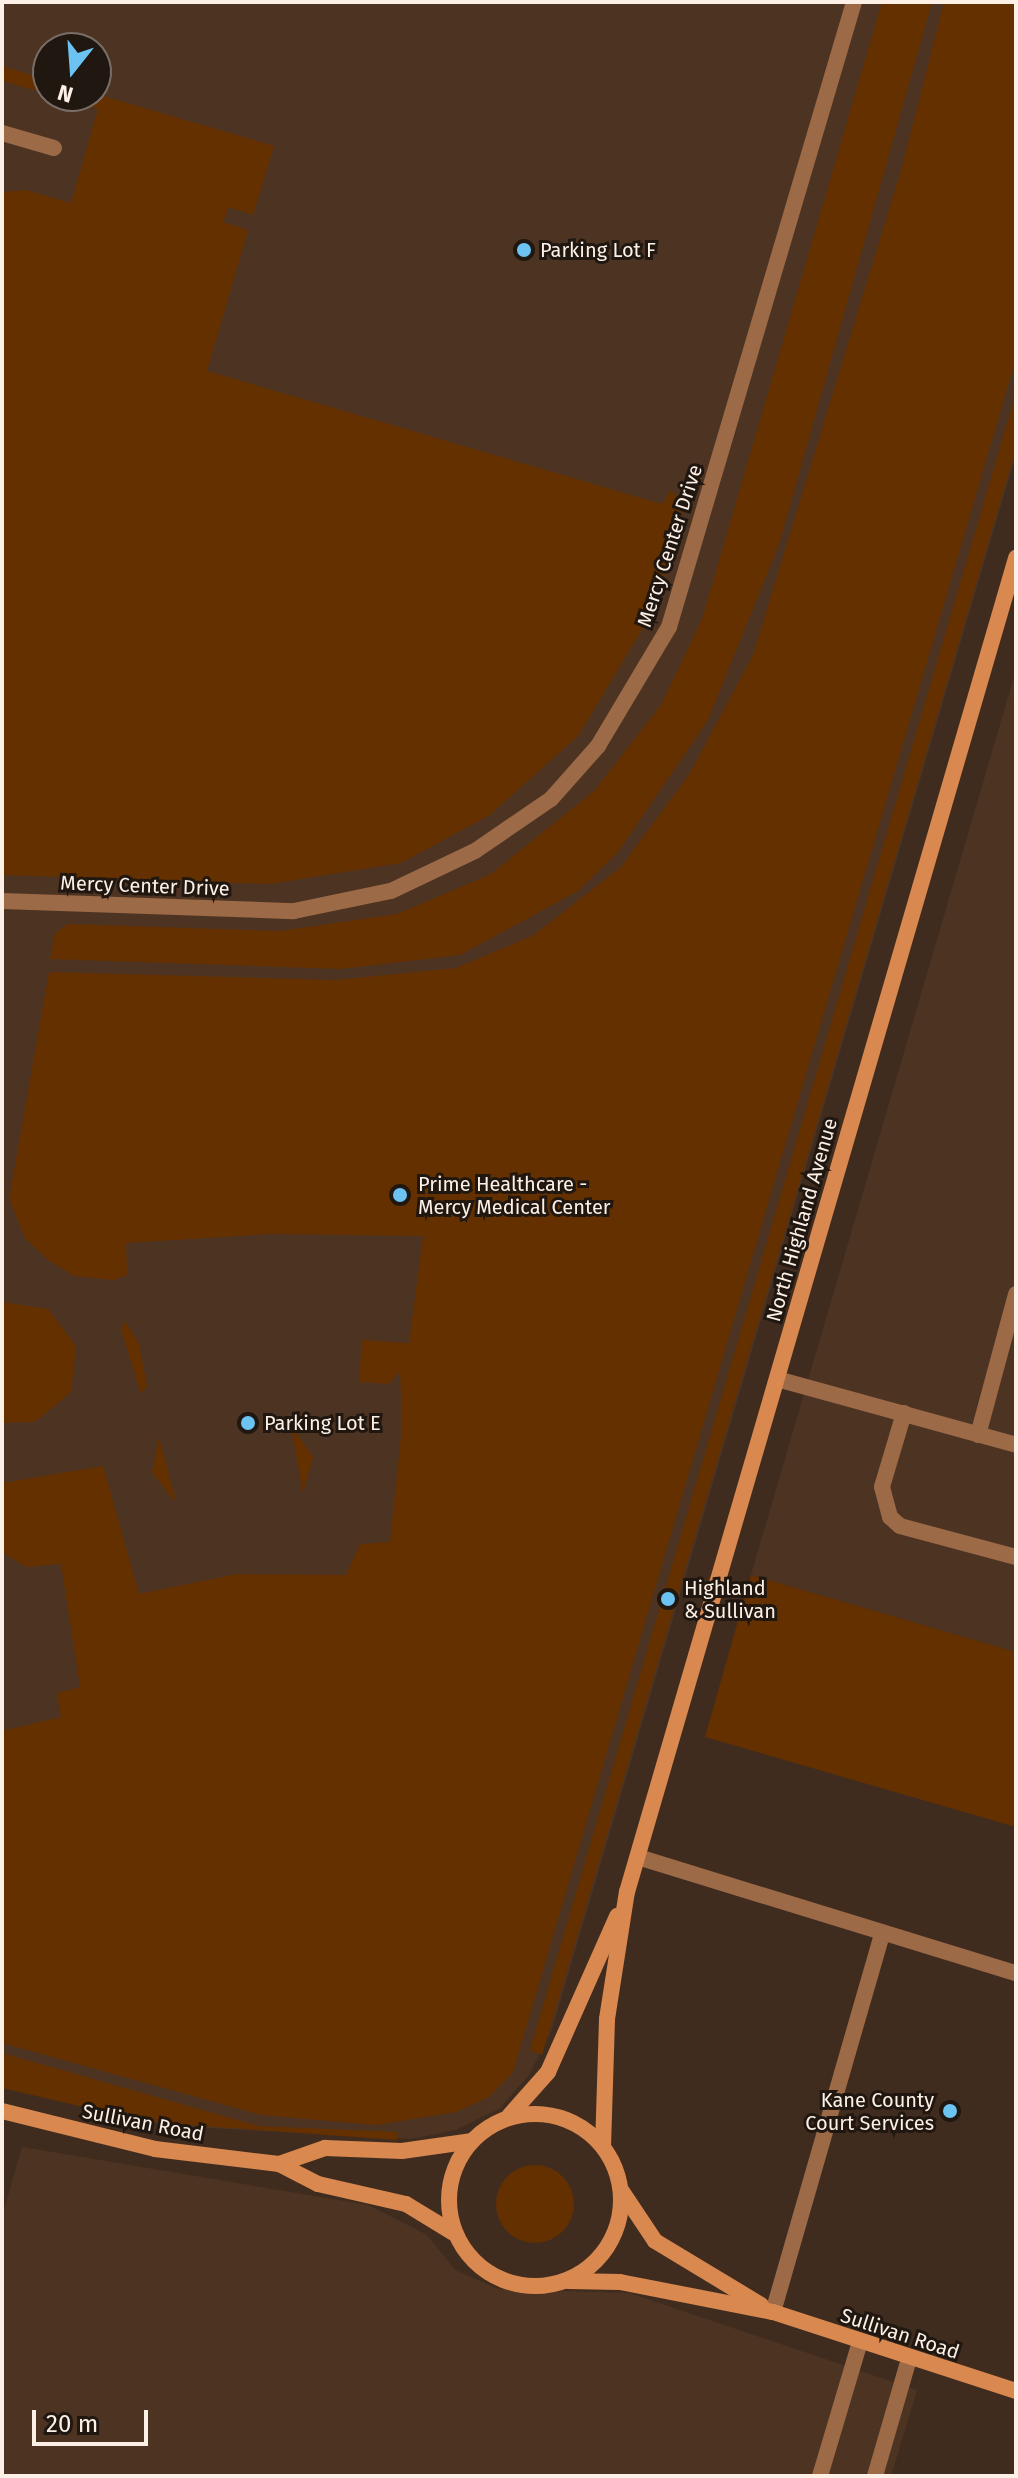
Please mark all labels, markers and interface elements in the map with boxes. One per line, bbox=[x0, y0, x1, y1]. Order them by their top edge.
north arrow bbox=[32, 32, 112, 112]
text: N bbox=[54, 78, 76, 109]
place label: Parking Lot F bbox=[540, 238, 656, 262]
marker: Parking Lot F bbox=[515, 241, 533, 259]
street label: Mercy Center Drive bbox=[632, 462, 708, 630]
street label: Mercy Center Drive bbox=[60, 871, 230, 901]
street label: North Highland Avenue bbox=[761, 1115, 843, 1325]
place label: Prime Healthcare - Mercy Medical Center bbox=[418, 1172, 610, 1219]
marker: Prime Healthcare - Mercy Medical Center bbox=[389, 1184, 411, 1206]
place label: Parking Lot E bbox=[264, 1411, 381, 1435]
marker: Parking Lot E bbox=[239, 1414, 257, 1432]
place label: Highland & Sullivan bbox=[684, 1576, 776, 1623]
marker: Highland & Sullivan bbox=[659, 1590, 677, 1608]
place label: Kane County Court Services bbox=[805, 2088, 934, 2135]
street label: Sullivan Road bbox=[80, 2099, 206, 2147]
marker: Kane County Court Services bbox=[941, 2102, 959, 2120]
street label: Sullivan Road bbox=[838, 2304, 962, 2364]
scale bar bbox=[36, 2394, 152, 2444]
text: 20 m bbox=[46, 2410, 98, 2438]

